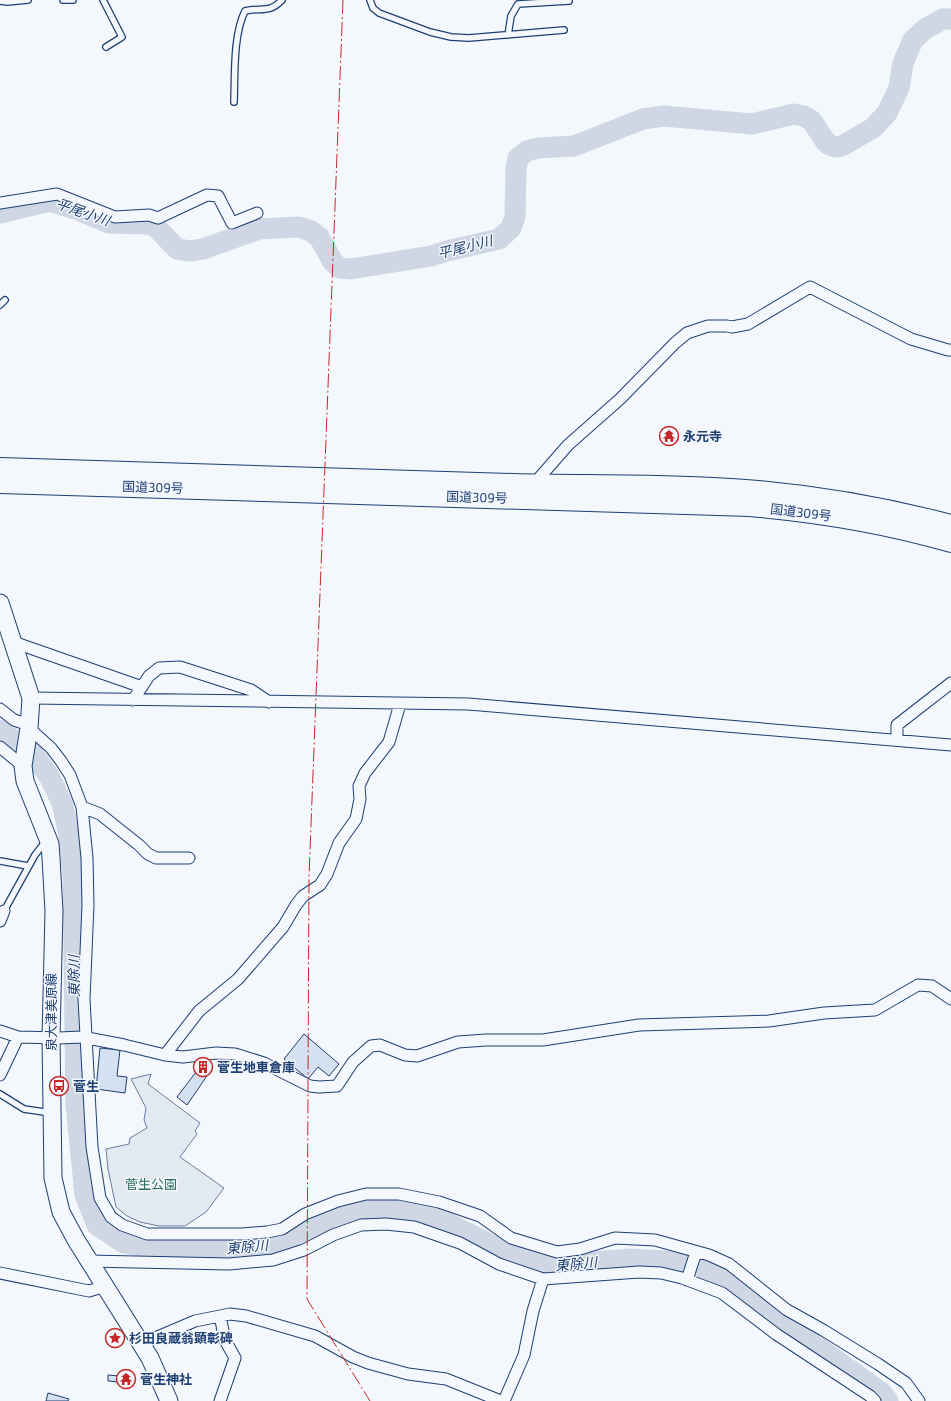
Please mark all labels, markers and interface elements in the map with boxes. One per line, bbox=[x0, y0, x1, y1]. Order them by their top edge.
water label: 平尾小川 bbox=[54, 194, 114, 229]
water label: 平尾小川 bbox=[436, 231, 496, 262]
temple icon: 永元寺 bbox=[658, 425, 680, 447]
place label: 永元寺 bbox=[683, 428, 722, 444]
street label: 国道309号 bbox=[122, 478, 184, 496]
street label: 国道309号 bbox=[446, 488, 508, 506]
street label: 国道309号 bbox=[769, 500, 833, 524]
water label: 東除川 bbox=[65, 953, 82, 997]
street label: 泉大津美原線 bbox=[43, 973, 59, 1051]
building icon: 菅生地車倉庫 bbox=[192, 1056, 214, 1078]
place label: 菅生地車倉庫 bbox=[217, 1059, 295, 1075]
bus stop icon: 菅生 bbox=[48, 1075, 70, 1097]
place label: 菅生 bbox=[73, 1078, 99, 1094]
park label: 菅生公園 bbox=[125, 1176, 177, 1192]
water label: 東除川 bbox=[225, 1236, 271, 1257]
water label: 東除川 bbox=[554, 1253, 600, 1274]
place icon: 杉田良蔵翁顕彰碑 bbox=[104, 1327, 126, 1349]
place label: 杉田良蔵翁顕彰碑 bbox=[129, 1330, 233, 1346]
temple icon: 菅生神社 bbox=[115, 1368, 137, 1390]
place label: 菅生神社 bbox=[140, 1371, 192, 1387]

